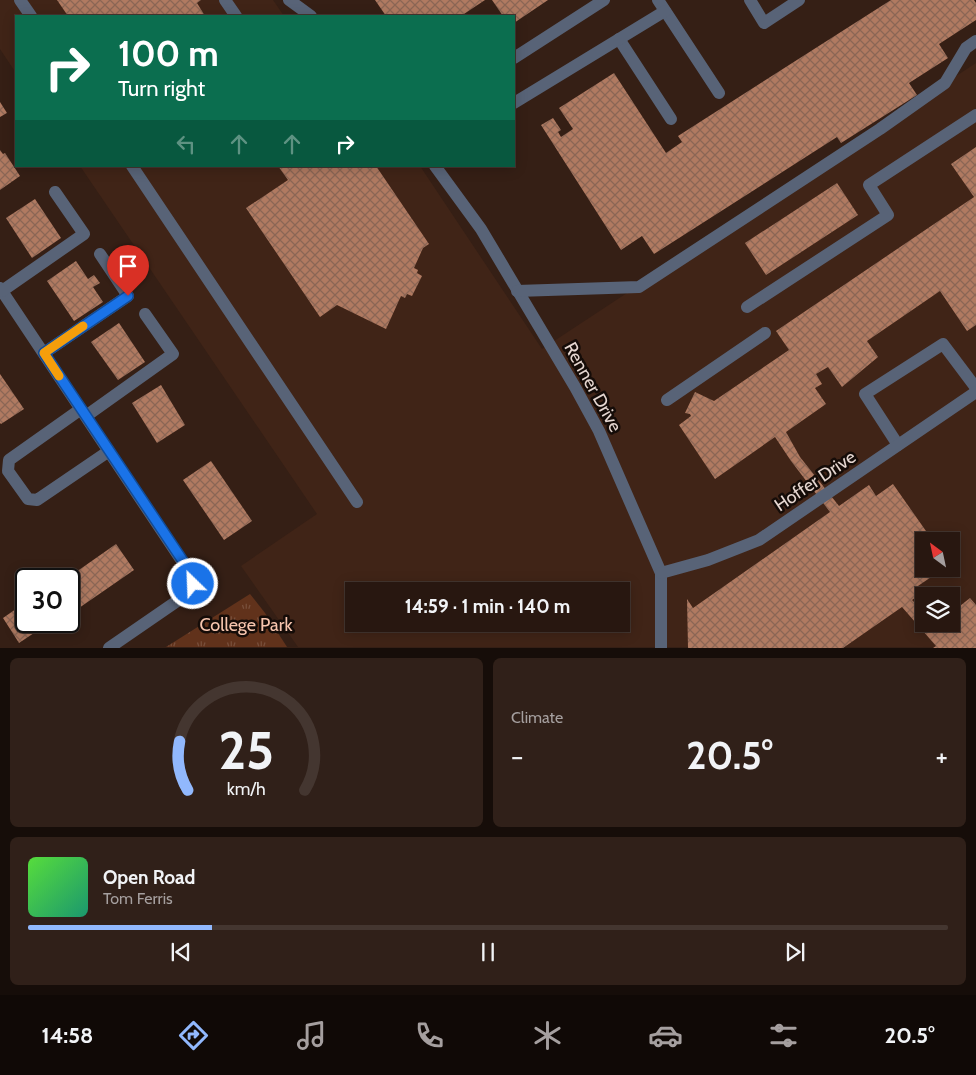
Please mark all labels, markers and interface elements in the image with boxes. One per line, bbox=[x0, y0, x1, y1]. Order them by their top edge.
text: 100 m bbox=[118, 32, 219, 75]
icon: right bbox=[35, 35, 100, 100]
text: Turn right bbox=[118, 75, 205, 102]
icon: left bbox=[172, 130, 200, 158]
icon: ahead bbox=[225, 130, 253, 158]
icon: ahead bbox=[278, 130, 306, 158]
icon: right bbox=[331, 130, 359, 158]
pin bbox=[107, 245, 149, 296]
icon: arrive bbox=[114, 252, 142, 280]
street label: Renner Drive bbox=[559, 338, 627, 436]
street label: Hoffer Drive bbox=[770, 446, 860, 516]
north arrow bbox=[915, 532, 960, 578]
map controls bbox=[915, 532, 960, 632]
position arrow bbox=[166, 557, 218, 609]
speed limit sign: 30 bbox=[15, 568, 80, 633]
button: layers bbox=[915, 587, 960, 632]
text: 14:59 · 1 min · 140 m bbox=[405, 595, 570, 618]
park label: College Park bbox=[199, 614, 293, 636]
text: Climate bbox=[511, 708, 563, 727]
text: 25 bbox=[219, 719, 274, 782]
text: 20.5° bbox=[686, 732, 773, 779]
text: − bbox=[511, 739, 523, 773]
text: + bbox=[936, 739, 948, 773]
text: km/h bbox=[227, 778, 266, 799]
text: Open Road bbox=[103, 866, 195, 889]
text: Tom Ferris bbox=[103, 889, 173, 908]
icon: previous bbox=[167, 938, 195, 966]
icon: pause bbox=[474, 938, 502, 966]
icon: next bbox=[781, 938, 809, 966]
icon: directions bbox=[176, 1018, 211, 1053]
icon: music bbox=[294, 1018, 329, 1053]
icon: phone bbox=[412, 1018, 447, 1053]
icon: climate bbox=[530, 1018, 565, 1053]
icon: car bbox=[648, 1018, 683, 1053]
icon: filters bbox=[766, 1018, 801, 1053]
text: 14:58 bbox=[42, 1022, 93, 1049]
text: 20.5° bbox=[885, 1022, 934, 1049]

